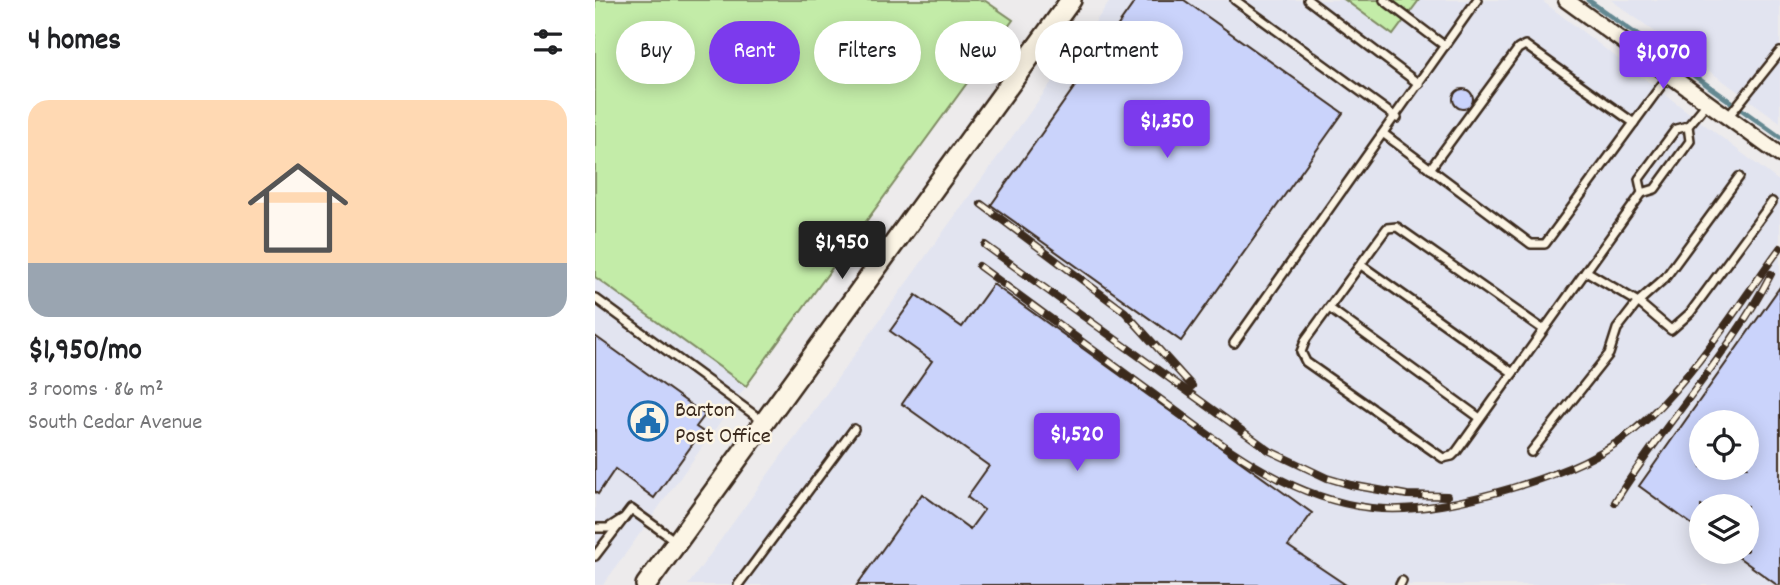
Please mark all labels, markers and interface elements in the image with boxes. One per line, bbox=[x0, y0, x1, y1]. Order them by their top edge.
text: 4 homes bbox=[28, 21, 121, 64]
chip: Buy bbox=[616, 21, 695, 84]
chip: Rent bbox=[709, 21, 800, 84]
chip: Filters bbox=[814, 21, 921, 84]
chip: New bbox=[935, 21, 1021, 84]
chip: Apartment bbox=[1035, 21, 1183, 84]
icon: filters bbox=[529, 23, 567, 61]
pin: $1,070 bbox=[1606, 32, 1720, 91]
text: $1,070 bbox=[1636, 37, 1690, 70]
pin: $1,350 bbox=[1110, 100, 1224, 160]
text: $1,350 bbox=[1140, 106, 1194, 139]
icon: home bbox=[235, 145, 361, 271]
pin: $1,950 bbox=[785, 222, 899, 281]
text: $1,950 bbox=[815, 227, 869, 260]
text: $1,950/mo bbox=[28, 331, 142, 374]
text: 3 rooms · 86 m² bbox=[28, 374, 164, 407]
place label: Barton Post Office bbox=[675, 395, 771, 454]
public building icon: Barton Post Office bbox=[627, 400, 669, 442]
text: South Cedar Avenue bbox=[28, 407, 202, 440]
map controls bbox=[1689, 410, 1759, 564]
button: locate bbox=[1689, 410, 1759, 480]
pin: $1,520 bbox=[1020, 414, 1134, 473]
text: $1,520 bbox=[1050, 419, 1104, 452]
button: layers bbox=[1689, 494, 1759, 564]

